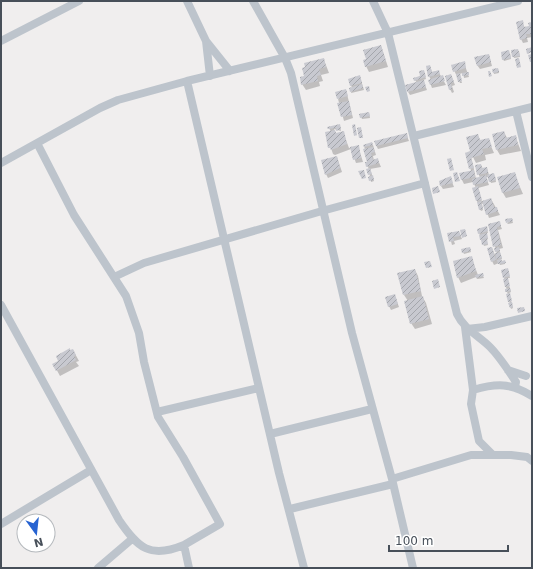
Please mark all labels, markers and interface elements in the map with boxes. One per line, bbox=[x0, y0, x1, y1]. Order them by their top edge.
north arrow bbox=[16, 513, 56, 553]
scale bar bbox=[389, 527, 508, 553]
text: 100 m bbox=[395, 534, 433, 548]
text: N bbox=[32, 535, 45, 550]

